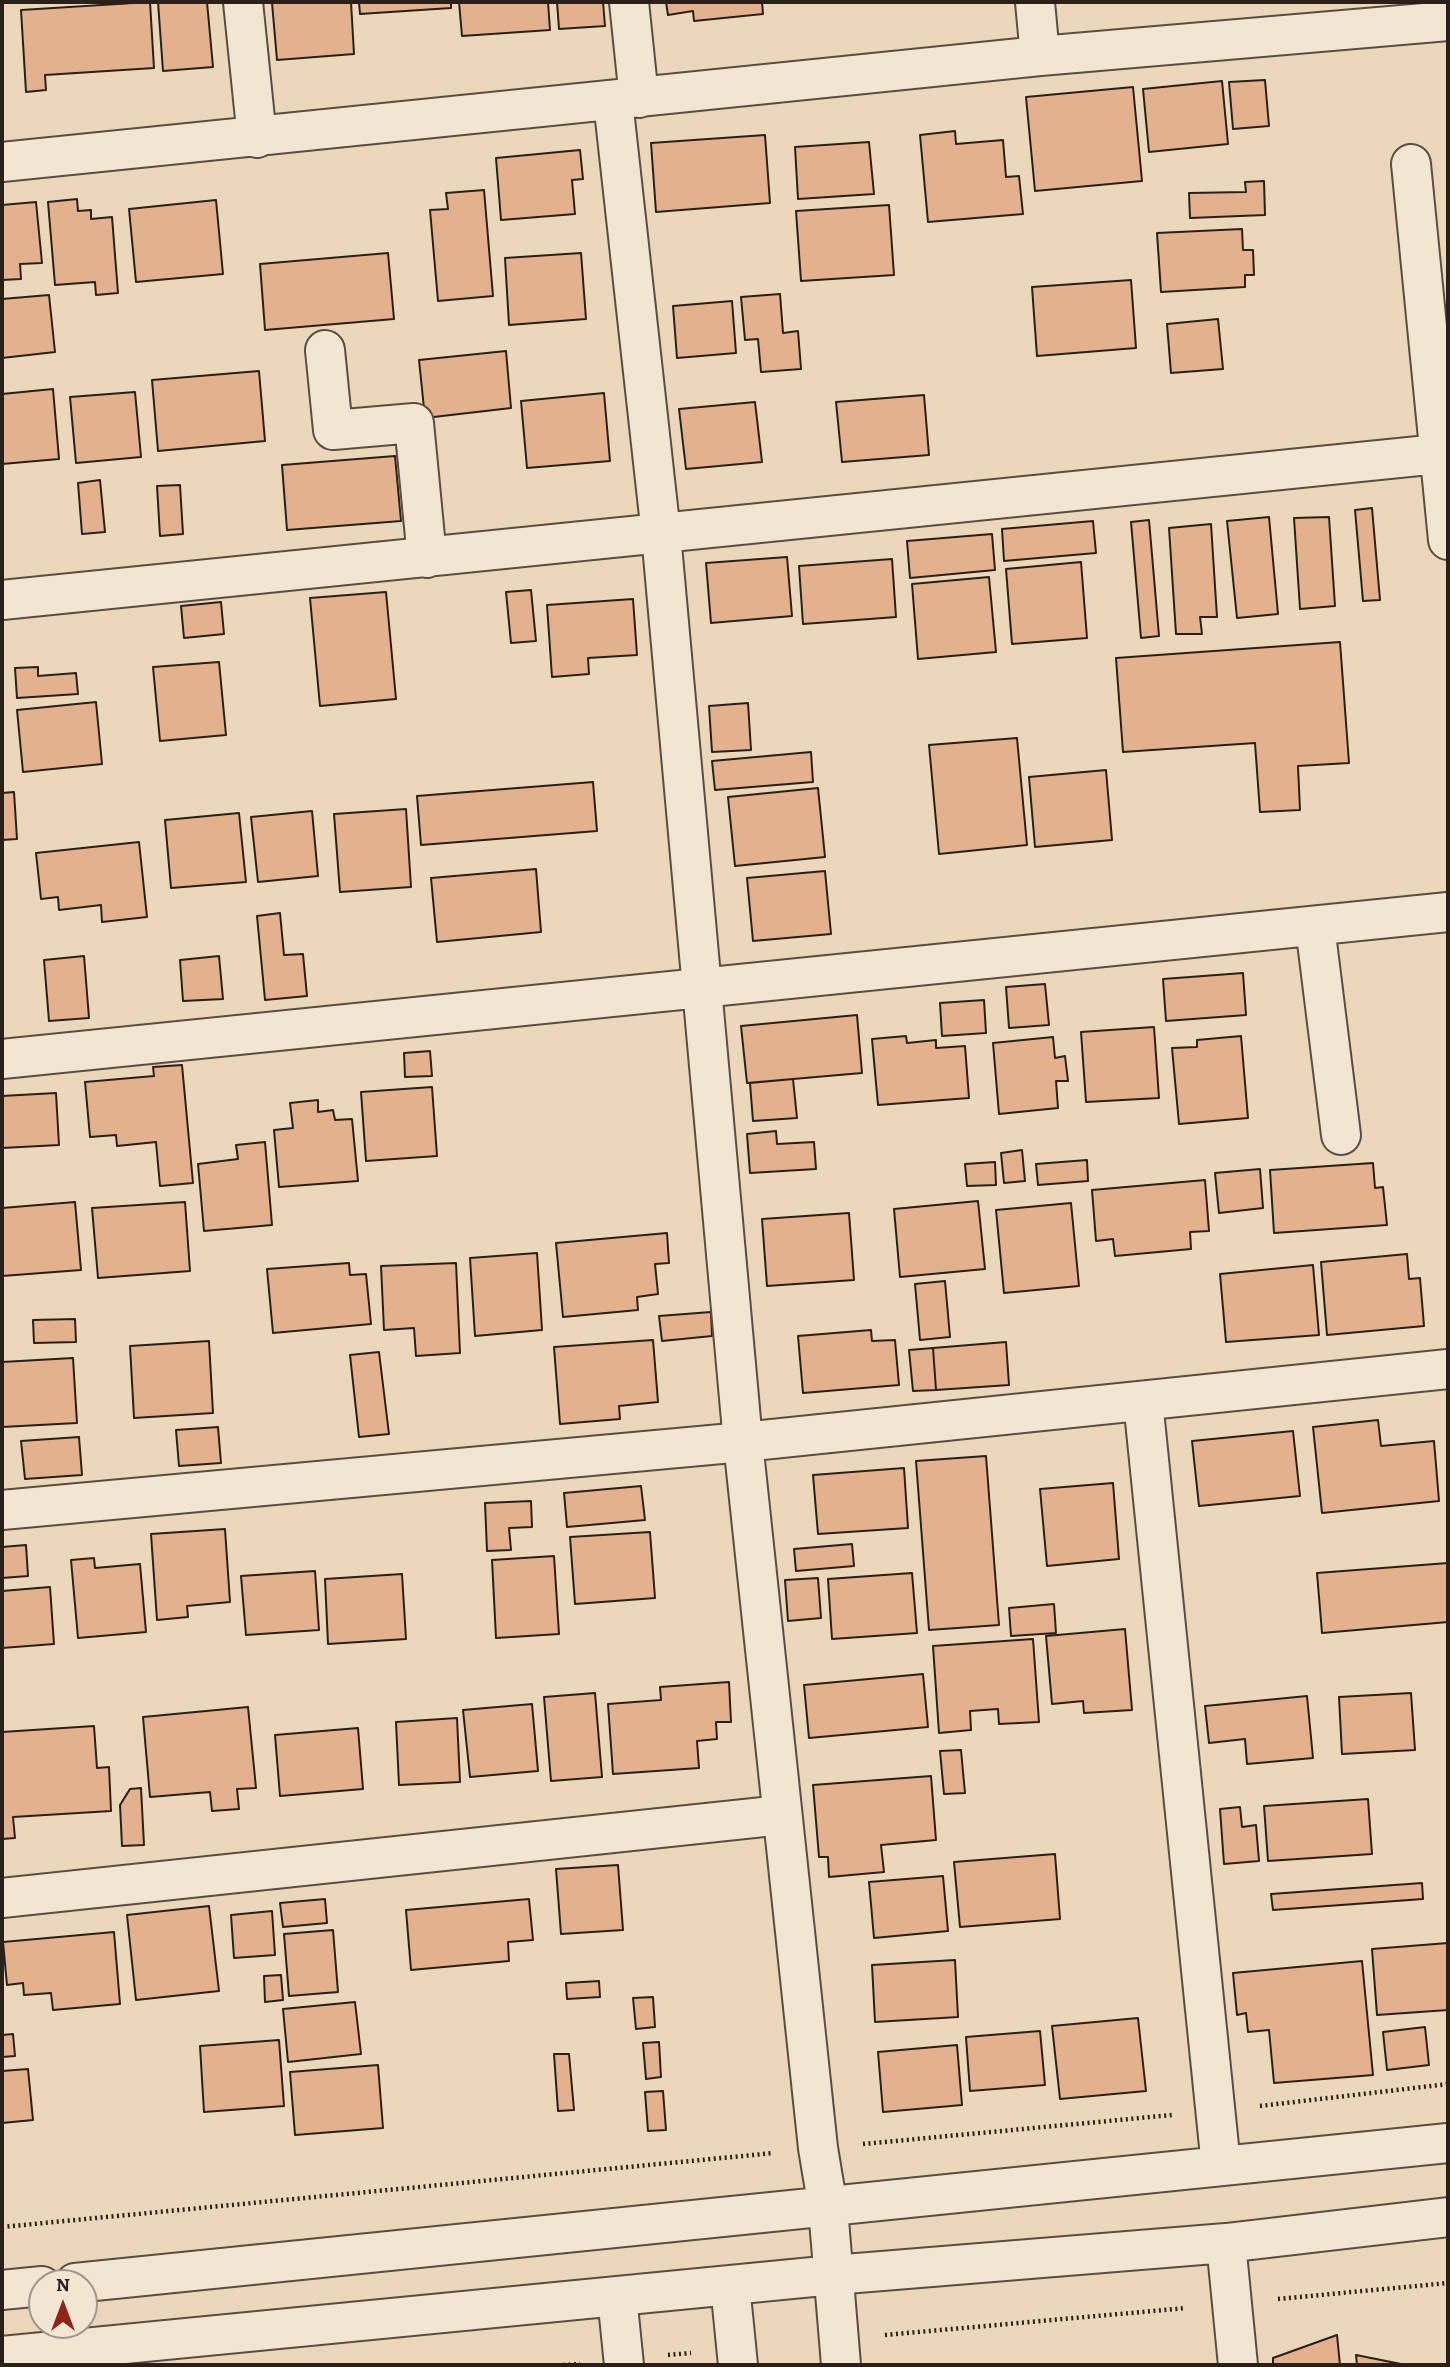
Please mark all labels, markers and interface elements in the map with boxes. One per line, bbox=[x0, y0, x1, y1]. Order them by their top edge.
north arrow bbox=[28, 2269, 98, 2339]
text: N bbox=[56, 2272, 70, 2298]

